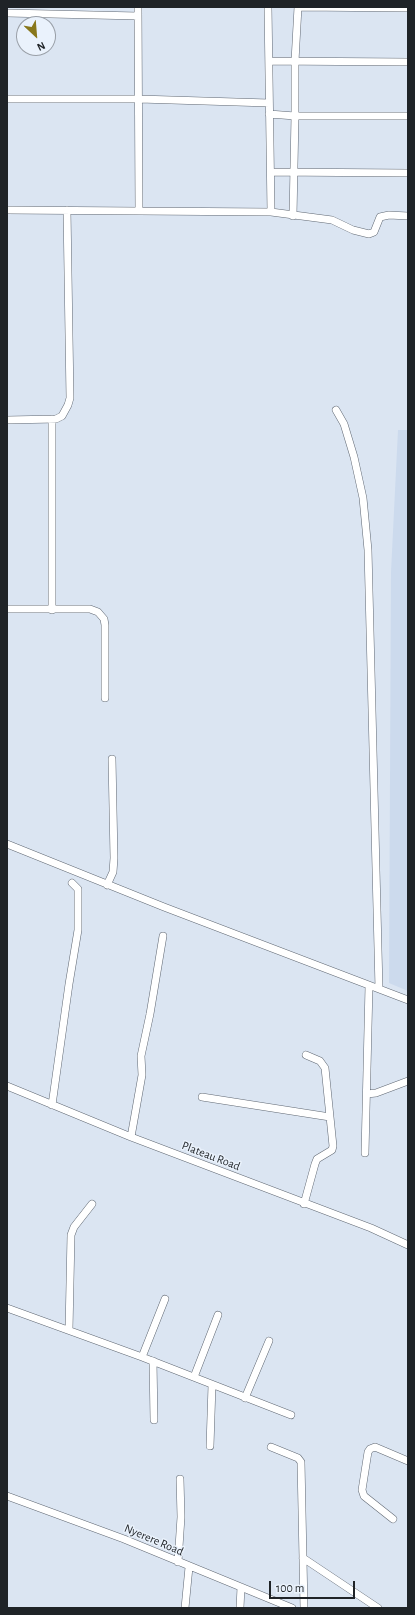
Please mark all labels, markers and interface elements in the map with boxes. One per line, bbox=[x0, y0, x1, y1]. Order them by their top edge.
north arrow bbox=[16, 16, 56, 56]
text: N bbox=[35, 40, 47, 53]
street label: Plateau Road bbox=[180, 1138, 242, 1174]
street label: Nyerere Road bbox=[122, 1521, 186, 1559]
scale bar bbox=[271, 1573, 357, 1599]
text: 100 m bbox=[276, 1582, 304, 1594]

